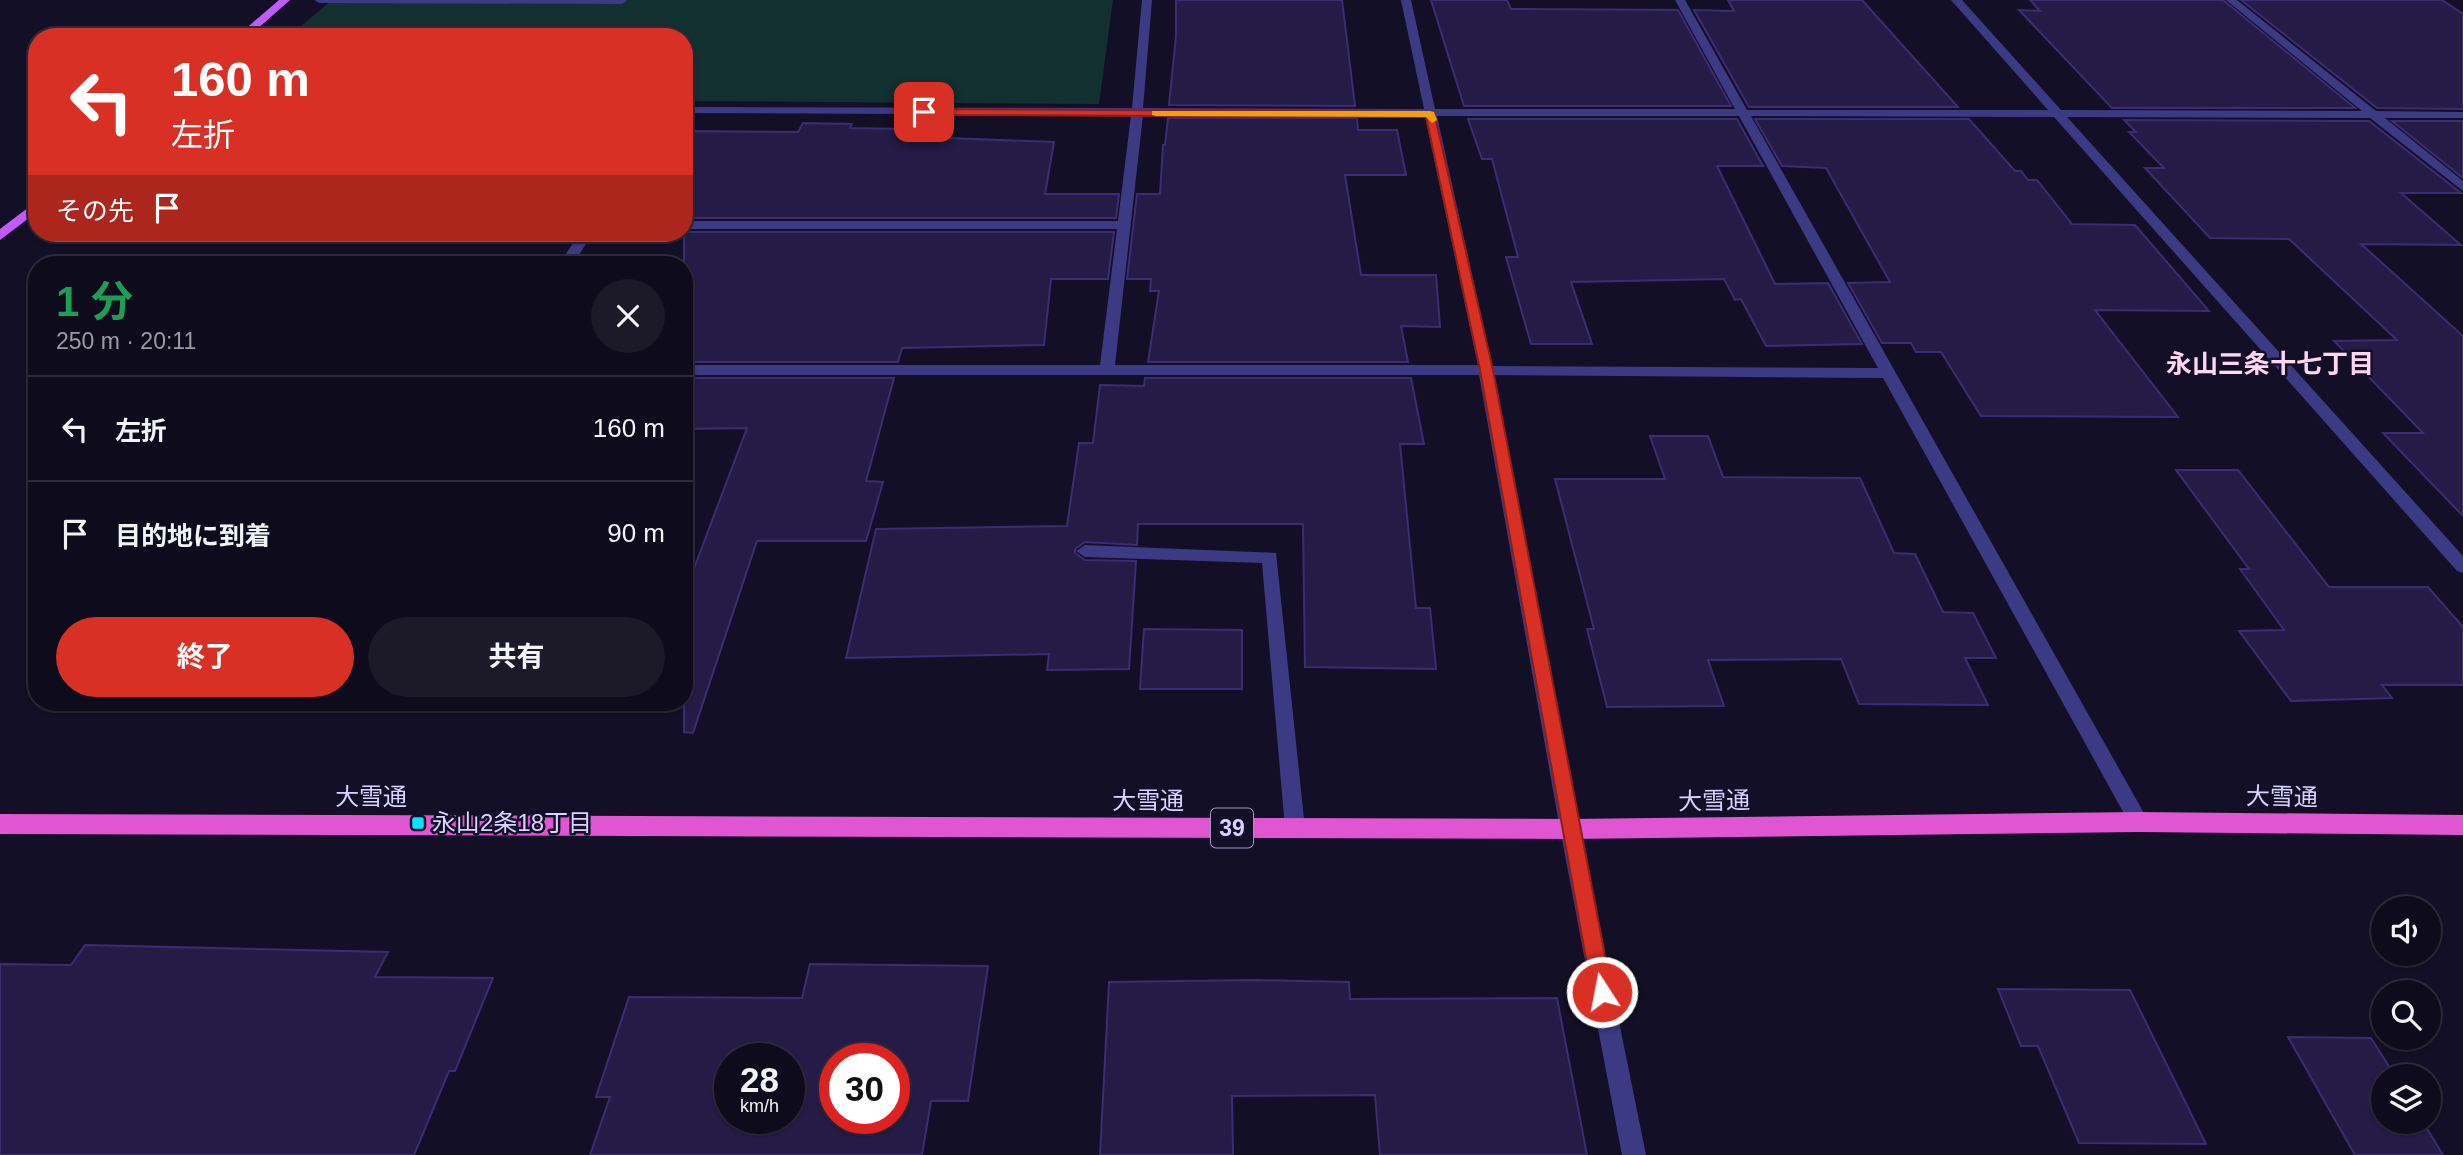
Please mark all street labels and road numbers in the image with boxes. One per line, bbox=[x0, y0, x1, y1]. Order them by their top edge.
street label: 大雪通 bbox=[2246, 782, 2318, 811]
street label: 大雪通 bbox=[335, 783, 407, 810]
street label: 大雪通 bbox=[1678, 786, 1750, 815]
street label: 大雪通 bbox=[1112, 787, 1184, 814]
road number: 39 bbox=[1211, 808, 1253, 848]

